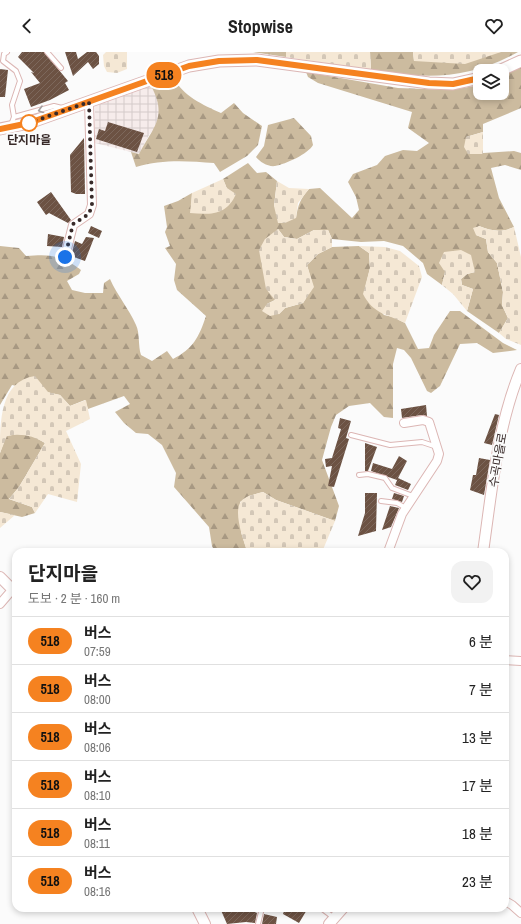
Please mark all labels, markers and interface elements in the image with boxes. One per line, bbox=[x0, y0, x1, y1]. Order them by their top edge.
text: Stopwise bbox=[228, 14, 293, 39]
icon: back bbox=[16, 15, 38, 37]
icon: heart bbox=[483, 15, 505, 37]
line badge: 518 bbox=[141, 62, 187, 88]
map controls bbox=[473, 64, 509, 100]
button: layers bbox=[473, 64, 509, 100]
text: 518 bbox=[154, 66, 174, 84]
one-way arrow bbox=[38, 105, 44, 113]
marker: 단지마을 bbox=[20, 114, 38, 132]
place label: 단지마을 bbox=[7, 132, 51, 148]
your location bbox=[55, 247, 75, 267]
street label: 수곡마을로 bbox=[485, 431, 511, 489]
text: 단지마을 bbox=[28, 560, 98, 586]
button: heart bbox=[451, 561, 493, 603]
text: 도보 · 2 분 · 160 m bbox=[28, 590, 120, 607]
text: 버스 bbox=[84, 622, 112, 643]
text: 6 분 bbox=[469, 631, 493, 652]
text: 518 bbox=[40, 632, 60, 650]
text: 07:59 bbox=[84, 643, 111, 660]
text: 버스 bbox=[84, 670, 112, 691]
text: 7 분 bbox=[469, 679, 493, 700]
text: 518 bbox=[40, 680, 60, 698]
text: 08:00 bbox=[84, 691, 111, 708]
text: 버스 bbox=[84, 718, 112, 739]
text: 13 분 bbox=[462, 727, 493, 748]
text: 518 bbox=[40, 728, 60, 746]
text: 08:06 bbox=[84, 739, 111, 756]
text: 버스 bbox=[84, 766, 112, 787]
text: 17 분 bbox=[462, 775, 493, 796]
text: 518 bbox=[40, 776, 60, 794]
text: 08:10 bbox=[84, 787, 111, 804]
text: 버스 bbox=[84, 814, 112, 835]
text: 18 분 bbox=[462, 823, 493, 844]
text: 518 bbox=[40, 824, 60, 842]
text: 08:11 bbox=[84, 835, 110, 852]
text: 버스 bbox=[84, 862, 112, 883]
text: 23 분 bbox=[462, 871, 493, 892]
text: 518 bbox=[40, 872, 60, 890]
text: 08:16 bbox=[84, 883, 111, 900]

